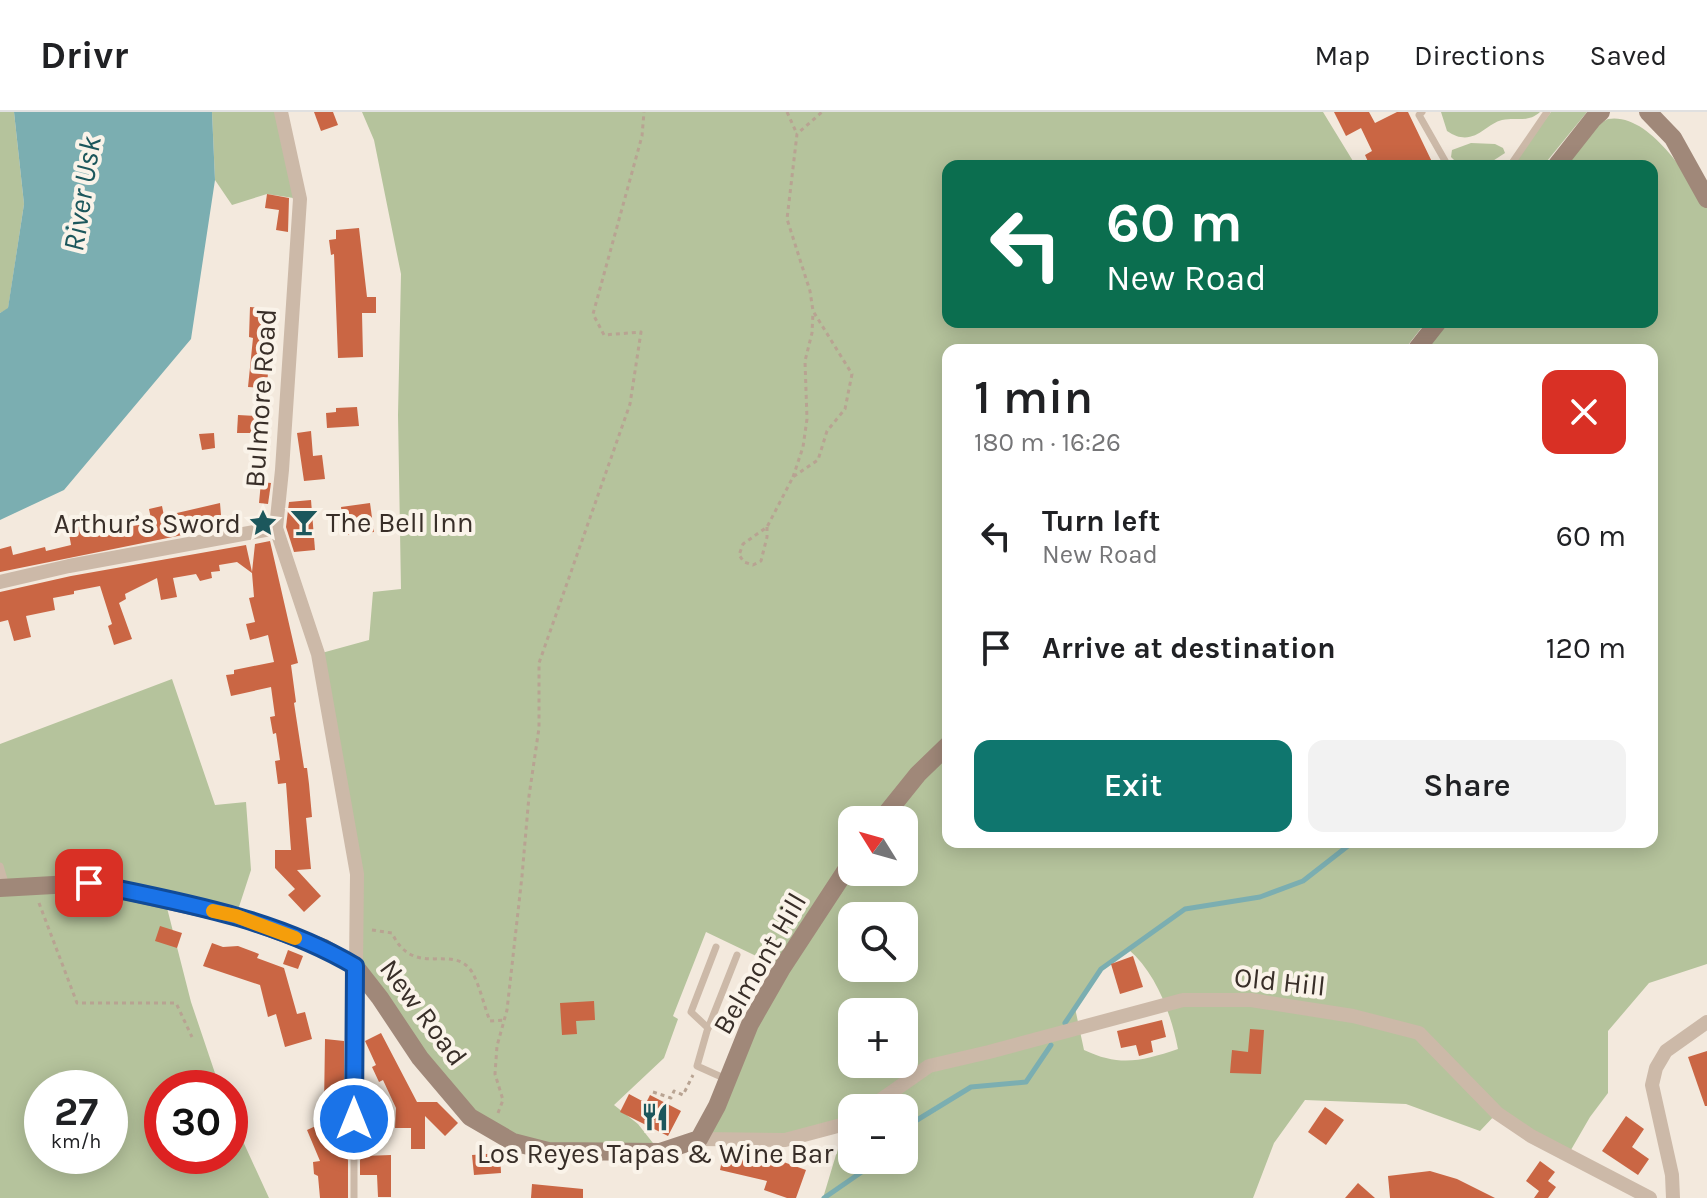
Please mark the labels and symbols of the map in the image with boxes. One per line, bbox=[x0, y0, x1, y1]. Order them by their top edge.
water label: River Usk bbox=[55, 133, 109, 254]
street label: Bulmore Road bbox=[238, 307, 283, 489]
place label: The Bell Inn bbox=[326, 506, 474, 539]
place label: Arthur’s Sword bbox=[54, 507, 241, 540]
bar icon: The Bell Inn bbox=[289, 507, 319, 537]
place icon: Arthur’s Sword bbox=[248, 508, 278, 538]
north arrow bbox=[838, 806, 918, 886]
pin bbox=[55, 849, 123, 917]
street label: Belmont Hill bbox=[706, 887, 813, 1040]
street label: New Road bbox=[373, 952, 474, 1072]
street label: Old Hill bbox=[1233, 960, 1327, 1003]
speed limit sign: 30 bbox=[144, 1070, 248, 1174]
position arrow bbox=[312, 1077, 396, 1161]
restaurant icon: Los Reyes Tapas & Wine Bar bbox=[640, 1102, 670, 1132]
place label: Los Reyes Tapas & Wine Bar bbox=[477, 1137, 834, 1170]

